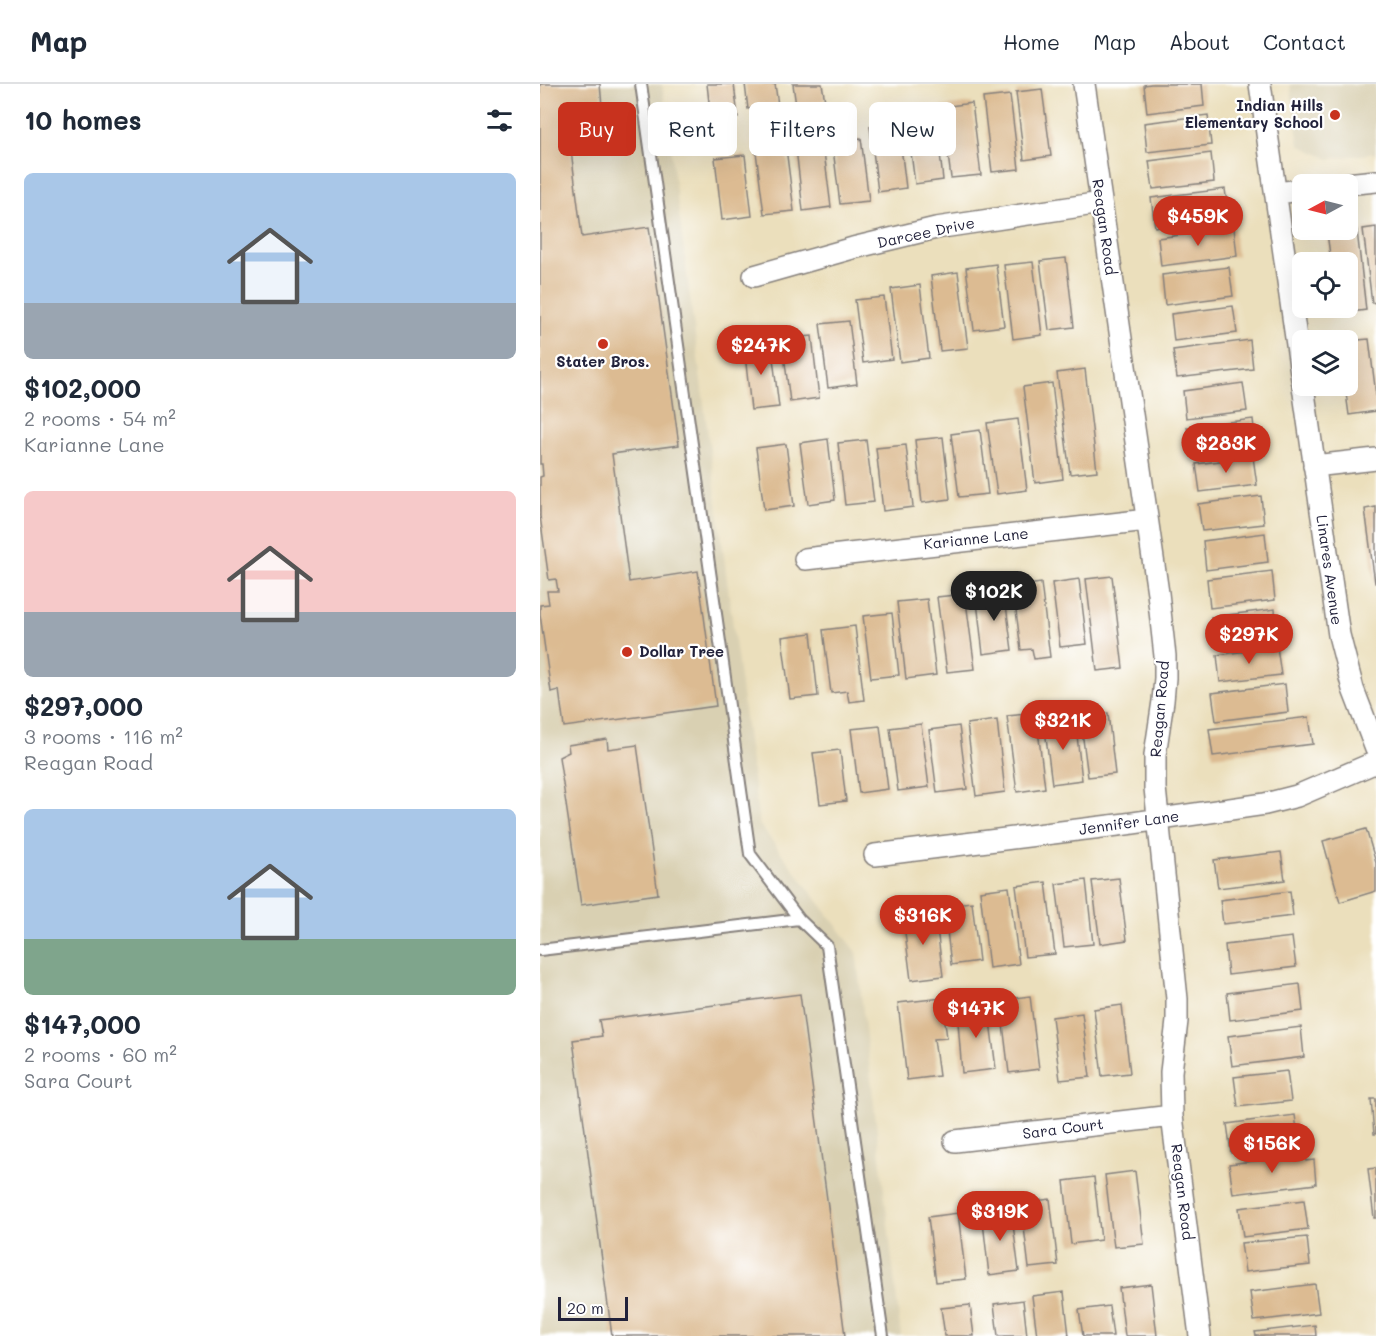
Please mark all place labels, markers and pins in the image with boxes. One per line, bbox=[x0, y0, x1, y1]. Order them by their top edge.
place label: Indian Hills Elementary School bbox=[1184, 95, 1323, 132]
marker: Indian Hills Elementary School bbox=[1328, 108, 1342, 122]
pin: $459K bbox=[1156, 196, 1240, 247]
pin: $247K bbox=[719, 325, 803, 376]
marker: Stater Bros. bbox=[596, 337, 610, 351]
place label: Stater Bros. bbox=[556, 351, 650, 371]
pin: $283K bbox=[1184, 423, 1268, 474]
pin: $102K bbox=[952, 571, 1036, 622]
pin: $297K bbox=[1207, 614, 1291, 665]
place label: Dollar Tree bbox=[639, 641, 724, 661]
marker: Dollar Tree bbox=[620, 645, 634, 659]
pin: $321K bbox=[1021, 700, 1105, 751]
pin: $316K bbox=[881, 895, 965, 946]
pin: $147K bbox=[934, 988, 1018, 1039]
pin: $156K bbox=[1230, 1123, 1314, 1174]
pin: $319K bbox=[958, 1191, 1042, 1242]

